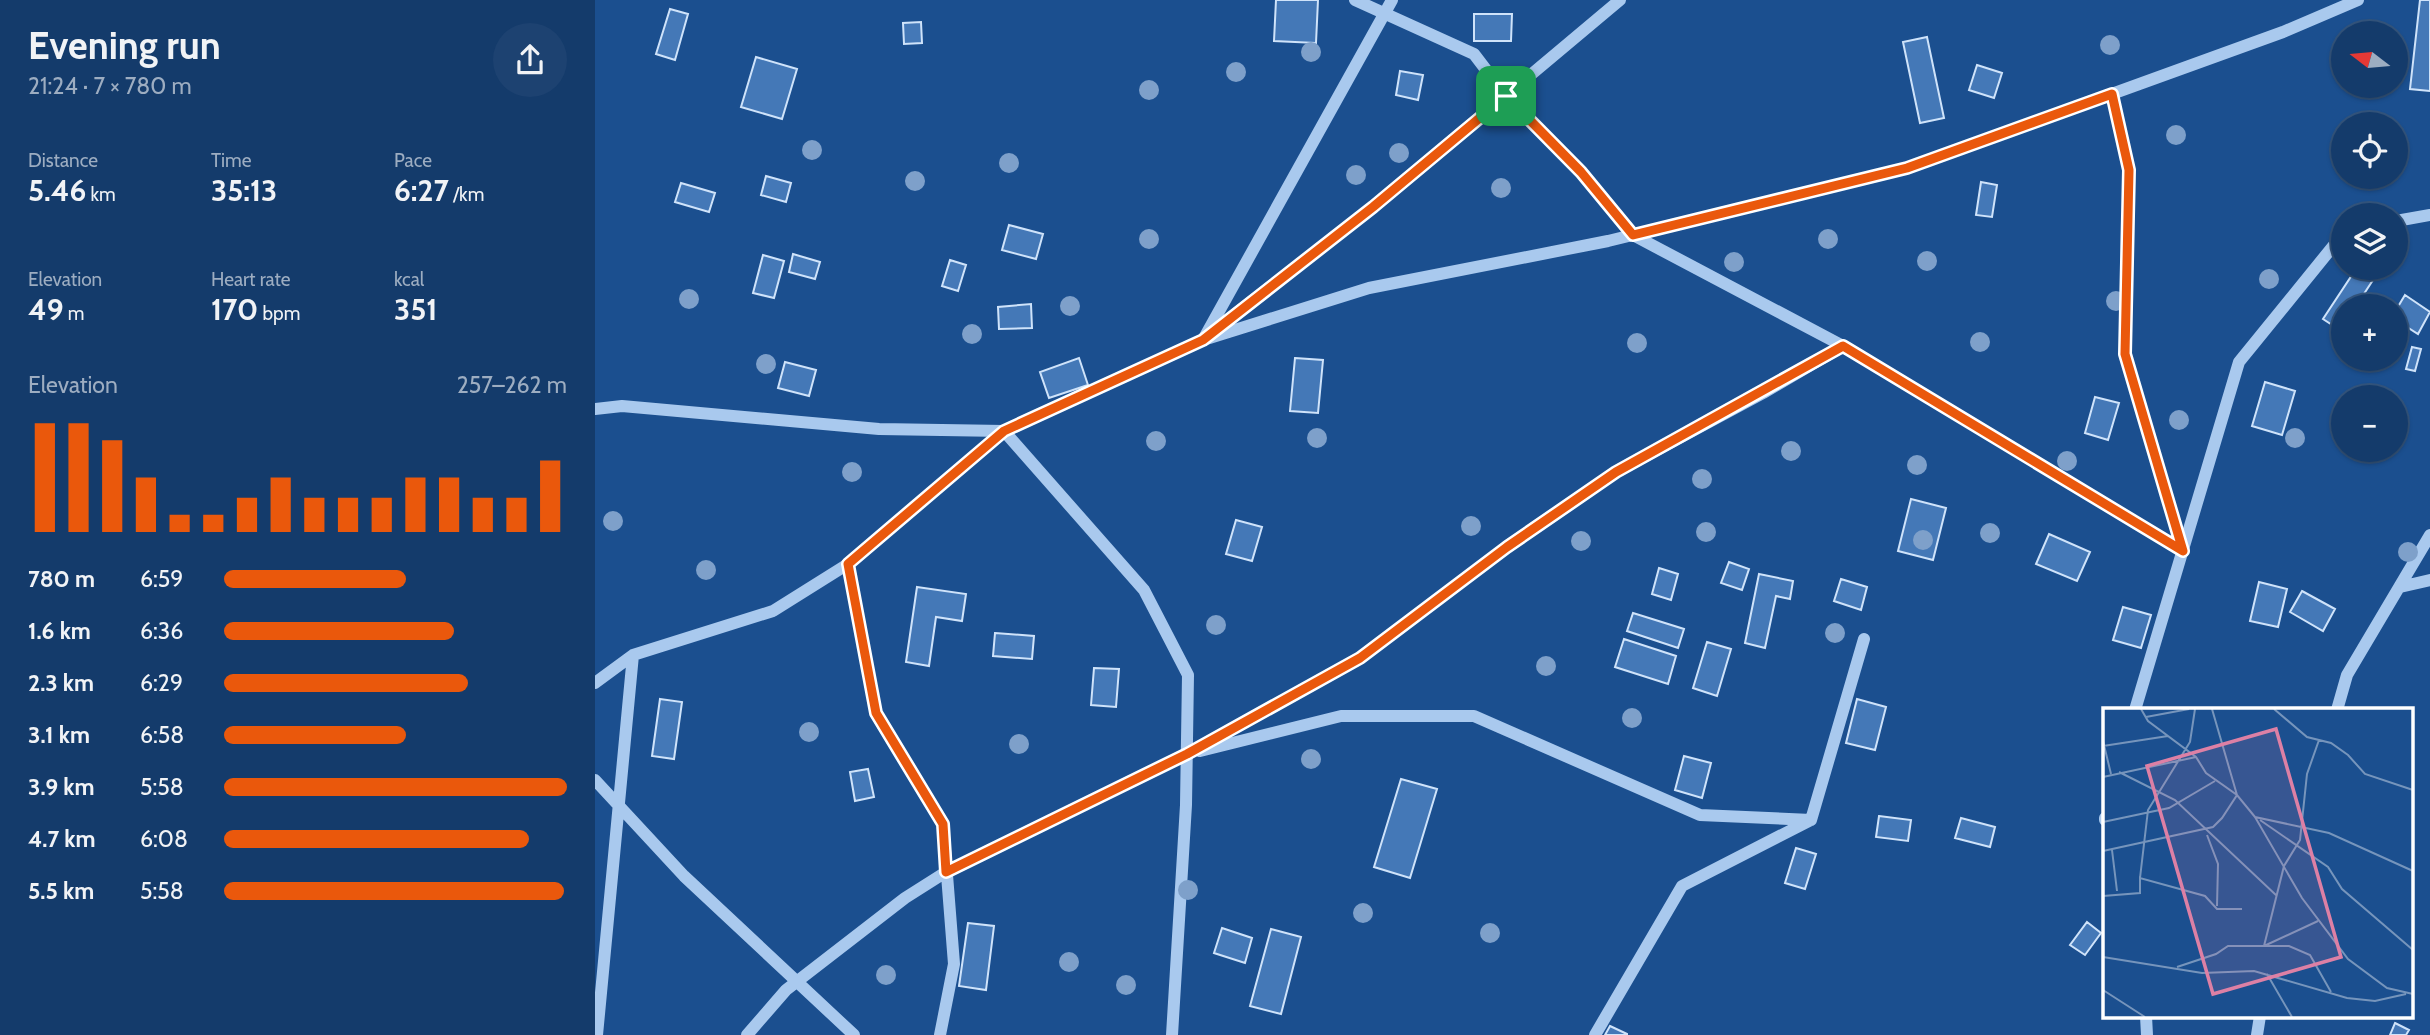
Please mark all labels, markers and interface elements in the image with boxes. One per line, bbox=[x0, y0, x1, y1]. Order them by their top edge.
north arrow bbox=[2331, 21, 2408, 98]
map controls bbox=[2331, 21, 2408, 462]
text: Evening run bbox=[28, 22, 221, 69]
button: share bbox=[493, 23, 567, 97]
pin bbox=[1476, 66, 1536, 126]
text: 21:24 · 7 × 780 m bbox=[28, 72, 192, 100]
icon: arrive bbox=[1487, 77, 1525, 115]
button: locate bbox=[2331, 112, 2408, 189]
text: Distance bbox=[28, 149, 98, 172]
text: Time bbox=[211, 149, 251, 172]
text: Pace bbox=[394, 149, 432, 172]
text: 5.46 bbox=[28, 172, 86, 209]
text: 35:13 bbox=[211, 172, 277, 209]
text: 6:27 bbox=[394, 172, 449, 209]
text: km bbox=[86, 183, 116, 206]
text: /km bbox=[449, 183, 484, 206]
button: layers bbox=[2331, 203, 2408, 280]
text: Elevation bbox=[28, 268, 102, 291]
text: Heart rate bbox=[211, 268, 291, 291]
text: kcal bbox=[394, 268, 424, 291]
text: 49 bbox=[28, 291, 64, 328]
text: 170 bbox=[211, 291, 258, 328]
text: 351 bbox=[394, 291, 437, 328]
button: + bbox=[2331, 294, 2408, 371]
text: m bbox=[64, 302, 84, 325]
text: bpm bbox=[258, 302, 300, 325]
text: Elevation bbox=[28, 371, 118, 399]
text: 257–262 m bbox=[457, 371, 567, 399]
button: − bbox=[2331, 385, 2408, 462]
text: 780 m bbox=[28, 565, 95, 593]
text: 6:59 bbox=[140, 565, 183, 593]
text: 1.6 km bbox=[28, 617, 91, 645]
text: 6:36 bbox=[140, 617, 183, 645]
text: 2.3 km bbox=[28, 669, 94, 697]
text: 6:29 bbox=[140, 669, 183, 697]
inset map bbox=[2103, 708, 2413, 1018]
text: 3.1 km bbox=[28, 721, 90, 749]
text: 6:58 bbox=[140, 721, 184, 749]
text: 3.9 km bbox=[28, 773, 94, 801]
text: 5:58 bbox=[140, 773, 184, 801]
text: 4.7 km bbox=[28, 825, 95, 853]
text: 6:08 bbox=[140, 825, 188, 853]
text: 5.5 km bbox=[28, 877, 94, 905]
text: 5:58 bbox=[140, 877, 184, 905]

